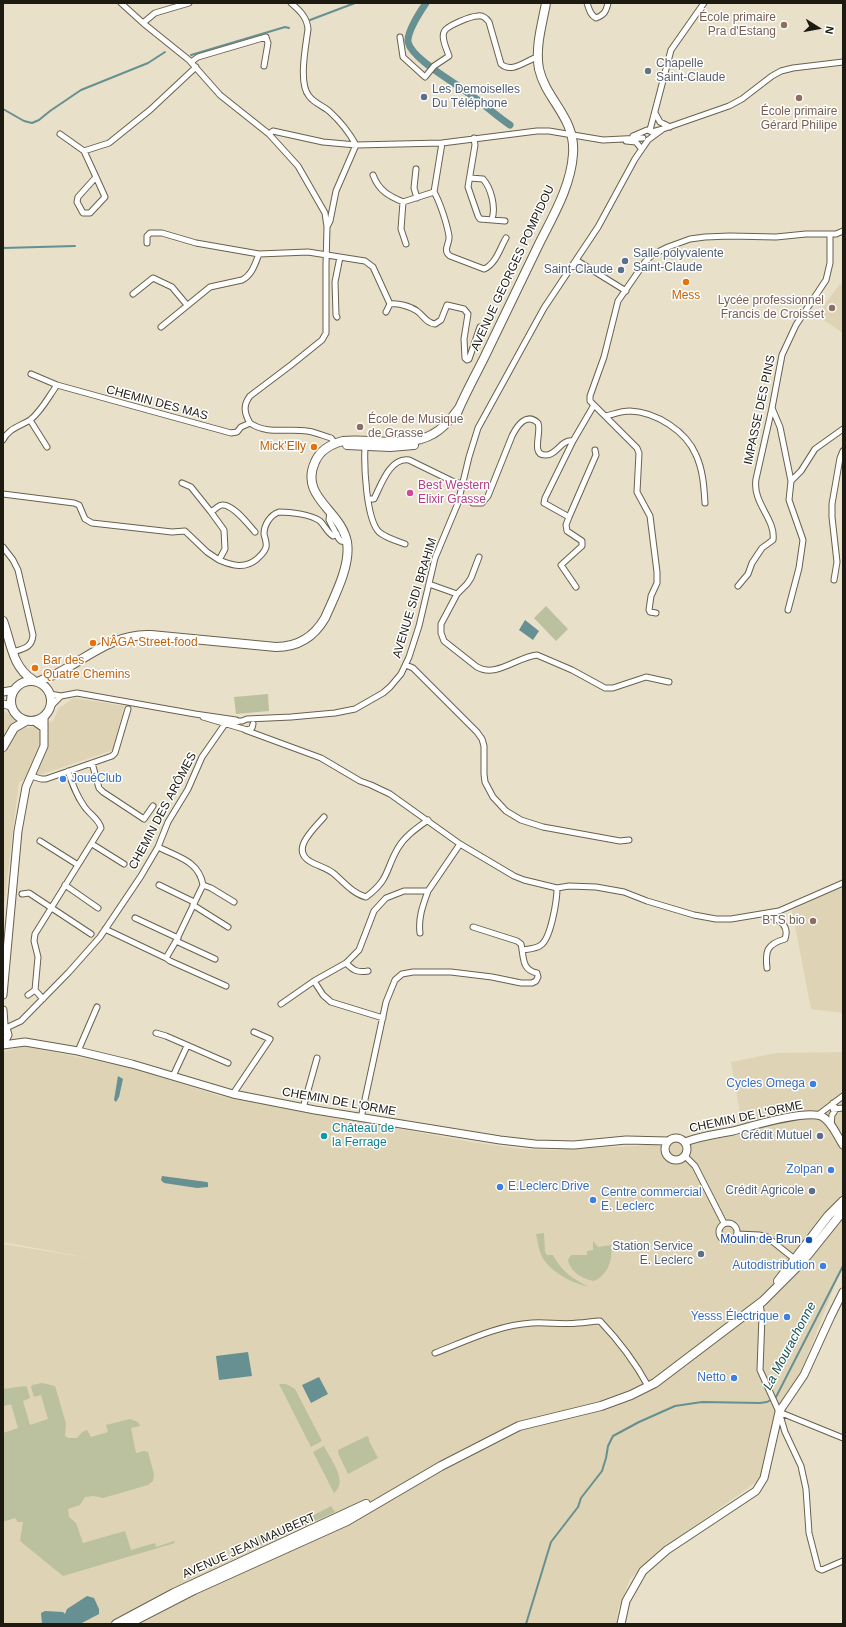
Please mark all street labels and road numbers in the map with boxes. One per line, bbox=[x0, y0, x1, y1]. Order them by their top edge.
street label: AVENUE GEORGES POMPIDOU bbox=[468, 183, 558, 353]
street label: IMPASSE DES PINS bbox=[741, 354, 779, 466]
street label: CHEMIN DES MAS bbox=[105, 382, 209, 424]
street label: AVENUE SIDI BRAHIM bbox=[390, 536, 440, 660]
street label: CHEMIN DES ARÔMES bbox=[126, 750, 200, 872]
street label: CHEMIN DE L'ORME bbox=[281, 1085, 397, 1119]
street label: CHEMIN DE L'ORME bbox=[688, 1098, 804, 1136]
street label: AVENUE JEAN MAUBERT bbox=[180, 1510, 318, 1582]

